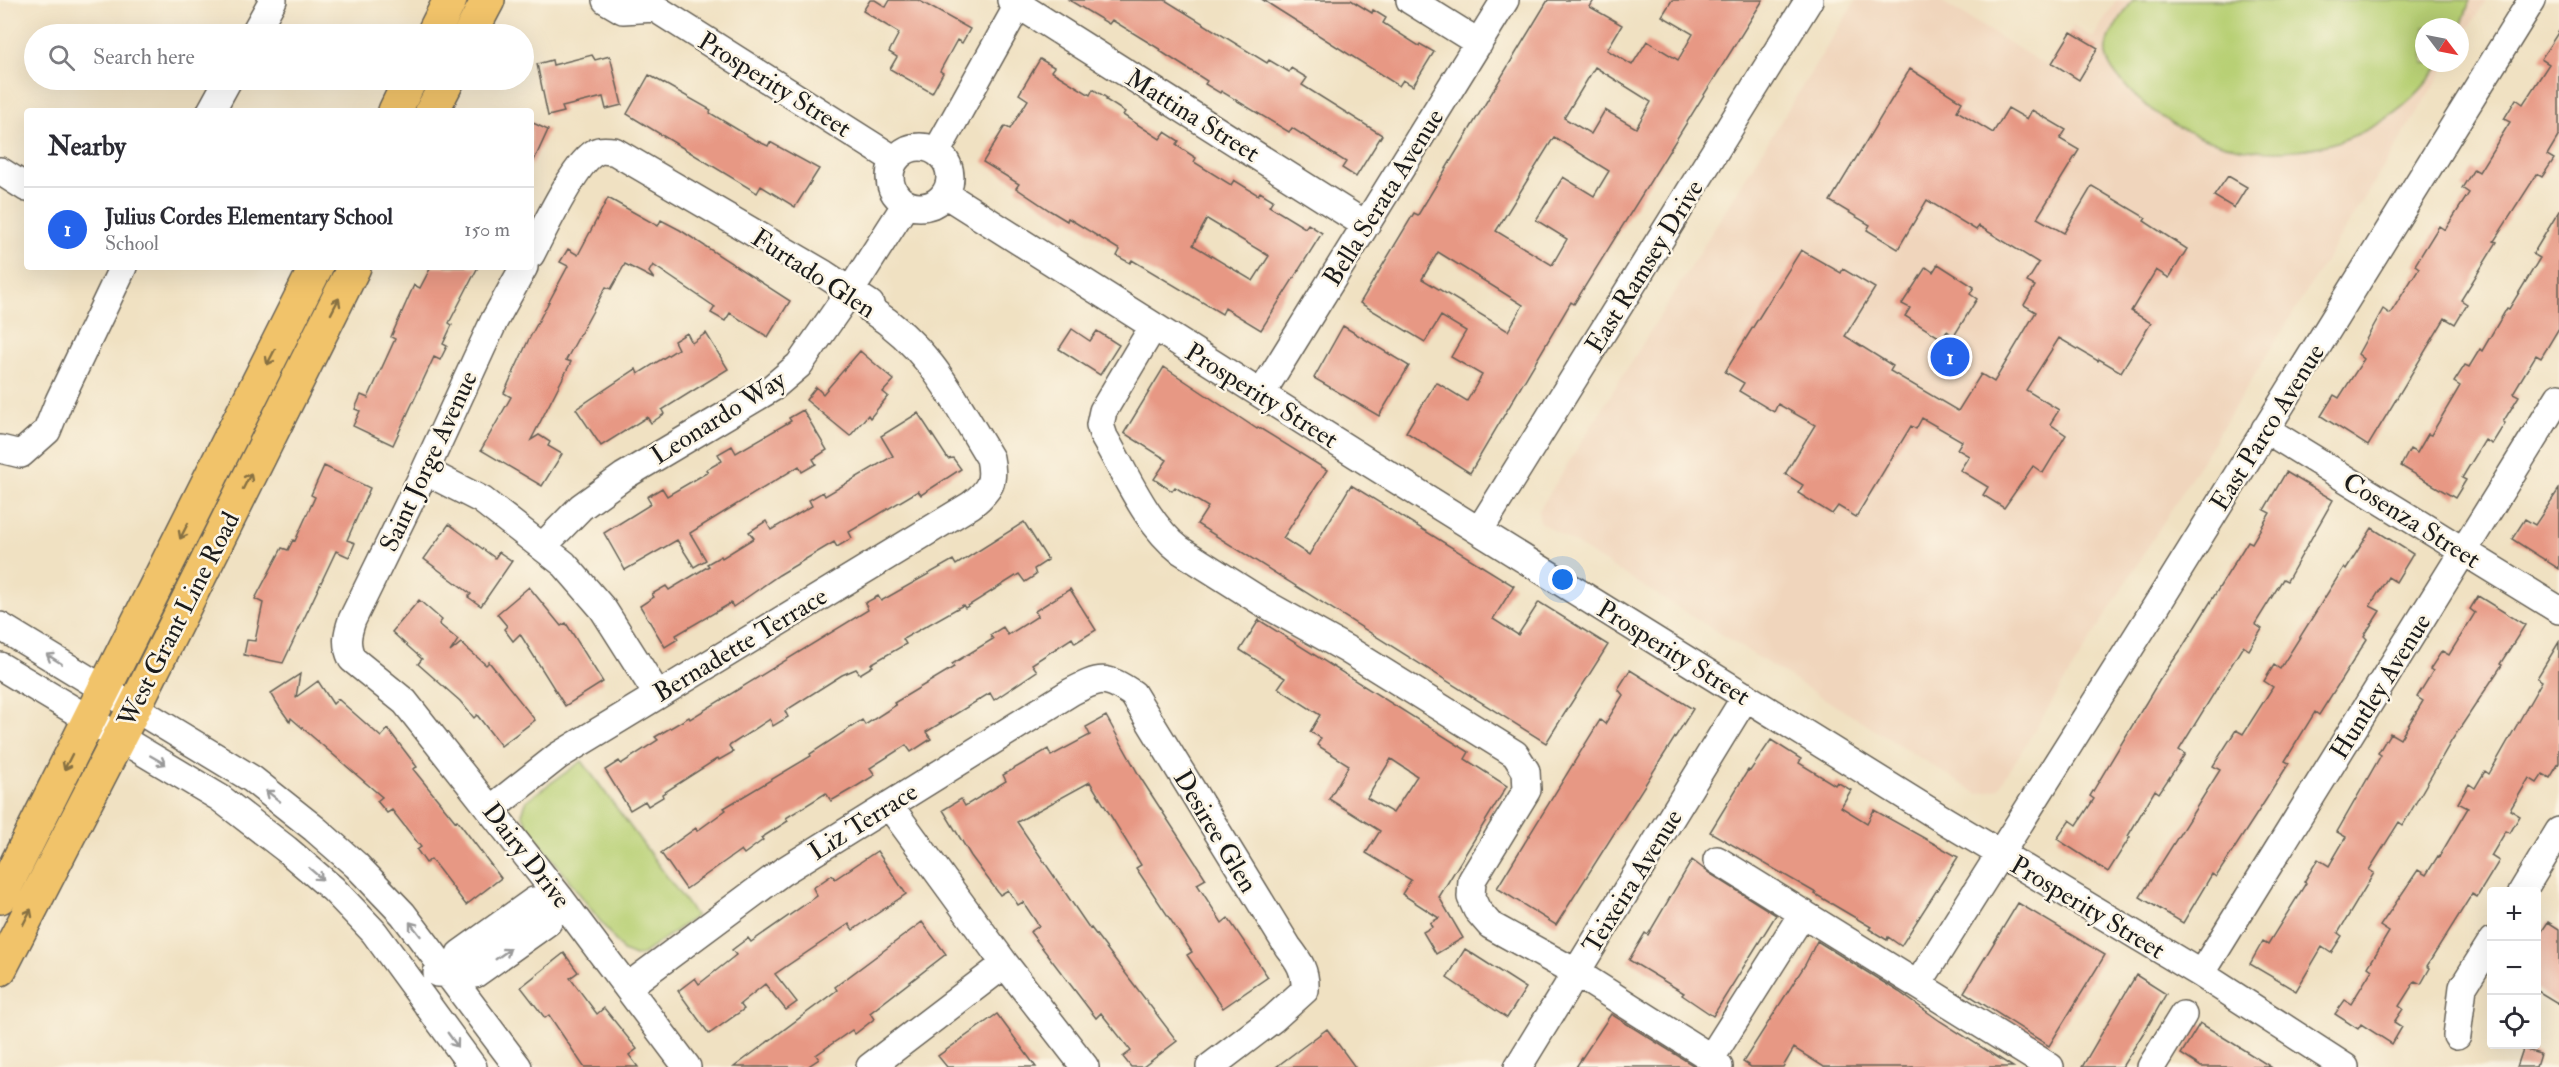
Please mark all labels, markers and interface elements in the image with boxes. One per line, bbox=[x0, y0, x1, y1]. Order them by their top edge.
north arrow bbox=[2415, 18, 2469, 72]
search box bbox=[24, 24, 534, 90]
street label: Prosperity Street bbox=[691, 25, 857, 145]
icon: search bbox=[45, 41, 78, 74]
text: Search here bbox=[93, 43, 195, 71]
street label: Mattina Street bbox=[1120, 62, 1265, 170]
street label: Bella Serata Avenue bbox=[1317, 103, 1451, 292]
text: Nearby bbox=[48, 131, 126, 163]
street label: East Ramsey Drive bbox=[1579, 174, 1711, 359]
text: Julius Cordes Elementary School bbox=[105, 203, 393, 231]
text: 1 bbox=[64, 217, 71, 242]
text: 150 m bbox=[464, 217, 510, 242]
street label: Furtado Glen bbox=[745, 222, 881, 326]
text: School bbox=[105, 231, 159, 256]
one-way arrow bbox=[329, 298, 341, 316]
pin: 1 bbox=[1930, 334, 1970, 380]
street label: Prosperity Street bbox=[1178, 336, 1344, 456]
street label: East Parco Avenue bbox=[2204, 338, 2332, 517]
one-way arrow bbox=[265, 347, 276, 365]
street label: Leonardo Way bbox=[645, 364, 792, 472]
street label: Saint Jorge Avenue bbox=[373, 366, 485, 557]
street label: Cosenza Street bbox=[2337, 466, 2486, 576]
one-way arrow bbox=[242, 472, 254, 490]
street label: West Grant Line Road bbox=[110, 506, 247, 733]
one-way arrow bbox=[177, 522, 189, 540]
your location bbox=[1548, 565, 1577, 594]
street label: Bernadette Terrace bbox=[648, 580, 833, 709]
street label: Prosperity Street bbox=[1590, 593, 1756, 713]
street label: Huntley Avenue bbox=[2323, 608, 2438, 765]
one-way arrow bbox=[46, 652, 63, 664]
one-way arrow bbox=[62, 752, 74, 770]
one-way arrow bbox=[149, 754, 166, 766]
street label: Desiree Glen bbox=[1166, 764, 1264, 899]
street label: Liz Terrace bbox=[803, 776, 924, 868]
one-way arrow bbox=[265, 789, 281, 802]
street label: Dairy Drive bbox=[475, 797, 577, 915]
street label: Teixeira Avenue bbox=[1576, 803, 1690, 960]
street label: Prosperity Street bbox=[2004, 849, 2171, 967]
one-way arrow bbox=[308, 867, 323, 881]
map controls bbox=[2487, 887, 2541, 1049]
button: + bbox=[2487, 887, 2541, 941]
one-way arrow bbox=[21, 908, 33, 926]
one-way arrow bbox=[408, 921, 421, 937]
button: − bbox=[2487, 941, 2541, 995]
one-way arrow bbox=[495, 948, 511, 960]
button: locate bbox=[2487, 995, 2541, 1049]
one-way arrow bbox=[447, 1031, 459, 1047]

